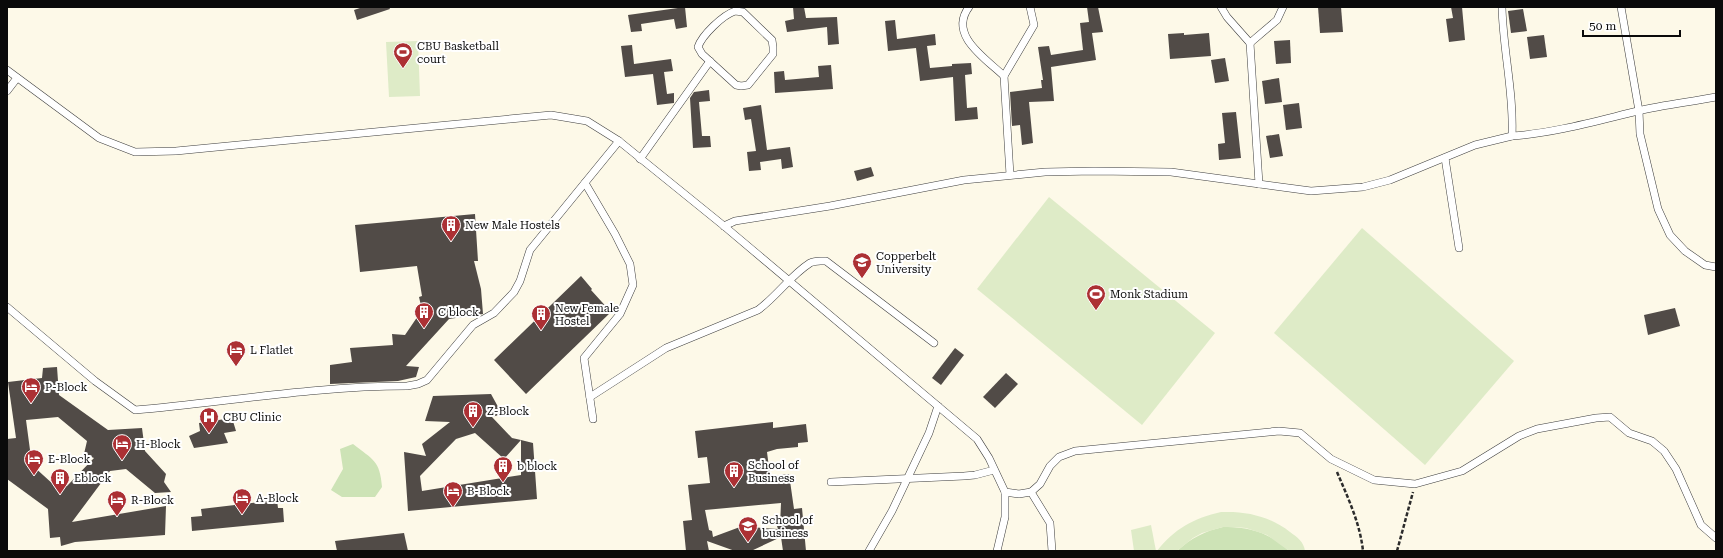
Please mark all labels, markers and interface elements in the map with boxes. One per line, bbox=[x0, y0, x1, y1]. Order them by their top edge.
scale bar bbox=[1583, 12, 1680, 38]
text: 50 m bbox=[1589, 19, 1616, 33]
place label: CBU Basketball court bbox=[417, 40, 499, 66]
sports icon: CBU Basketball court bbox=[392, 41, 414, 69]
building icon: New Male Hostels bbox=[440, 214, 462, 242]
place label: New Male Hostels bbox=[465, 219, 560, 232]
place label: Copperbelt University bbox=[876, 250, 936, 276]
school or university icon: Copperbelt University bbox=[851, 251, 873, 279]
sports icon: Monk Stadium bbox=[1085, 283, 1107, 311]
place label: Monk Stadium bbox=[1110, 288, 1188, 301]
building icon: C block bbox=[413, 301, 435, 329]
place label: New Female Hostel bbox=[555, 302, 619, 328]
building icon: New Female Hostel bbox=[530, 303, 552, 331]
place label: C block bbox=[438, 306, 479, 319]
hotel icon: L Flatlet bbox=[225, 339, 247, 367]
place label: L Flatlet bbox=[250, 344, 293, 357]
hotel icon: P-Block bbox=[20, 376, 42, 404]
place label: P-Block bbox=[45, 381, 88, 394]
building icon: Z-Block bbox=[462, 400, 484, 428]
place label: Z-Block bbox=[487, 405, 529, 418]
hospital icon: CBU Clinic bbox=[198, 406, 220, 434]
place label: CBU Clinic bbox=[223, 411, 281, 424]
hotel icon: H-Block bbox=[111, 433, 133, 461]
place label: H-Block bbox=[136, 438, 181, 451]
hotel icon: E-Block bbox=[23, 448, 45, 476]
place label: E-Block bbox=[48, 453, 90, 466]
building icon: b block bbox=[492, 455, 514, 483]
place label: School of Business bbox=[748, 459, 800, 485]
place label: b block bbox=[517, 460, 557, 473]
building icon: School of Business bbox=[723, 460, 745, 488]
building icon: Eblock bbox=[49, 467, 71, 495]
place label: Eblock bbox=[74, 472, 111, 485]
hotel icon: B-Block bbox=[442, 480, 464, 508]
place label: B-Block bbox=[467, 485, 510, 498]
hotel icon: A-Block bbox=[231, 487, 253, 515]
hotel icon: R-Block bbox=[106, 489, 128, 517]
place label: A-Block bbox=[256, 492, 299, 505]
place label: R-Block bbox=[131, 494, 174, 507]
place label: School of business bbox=[762, 514, 814, 540]
school or university icon: School of business bbox=[737, 515, 759, 543]

